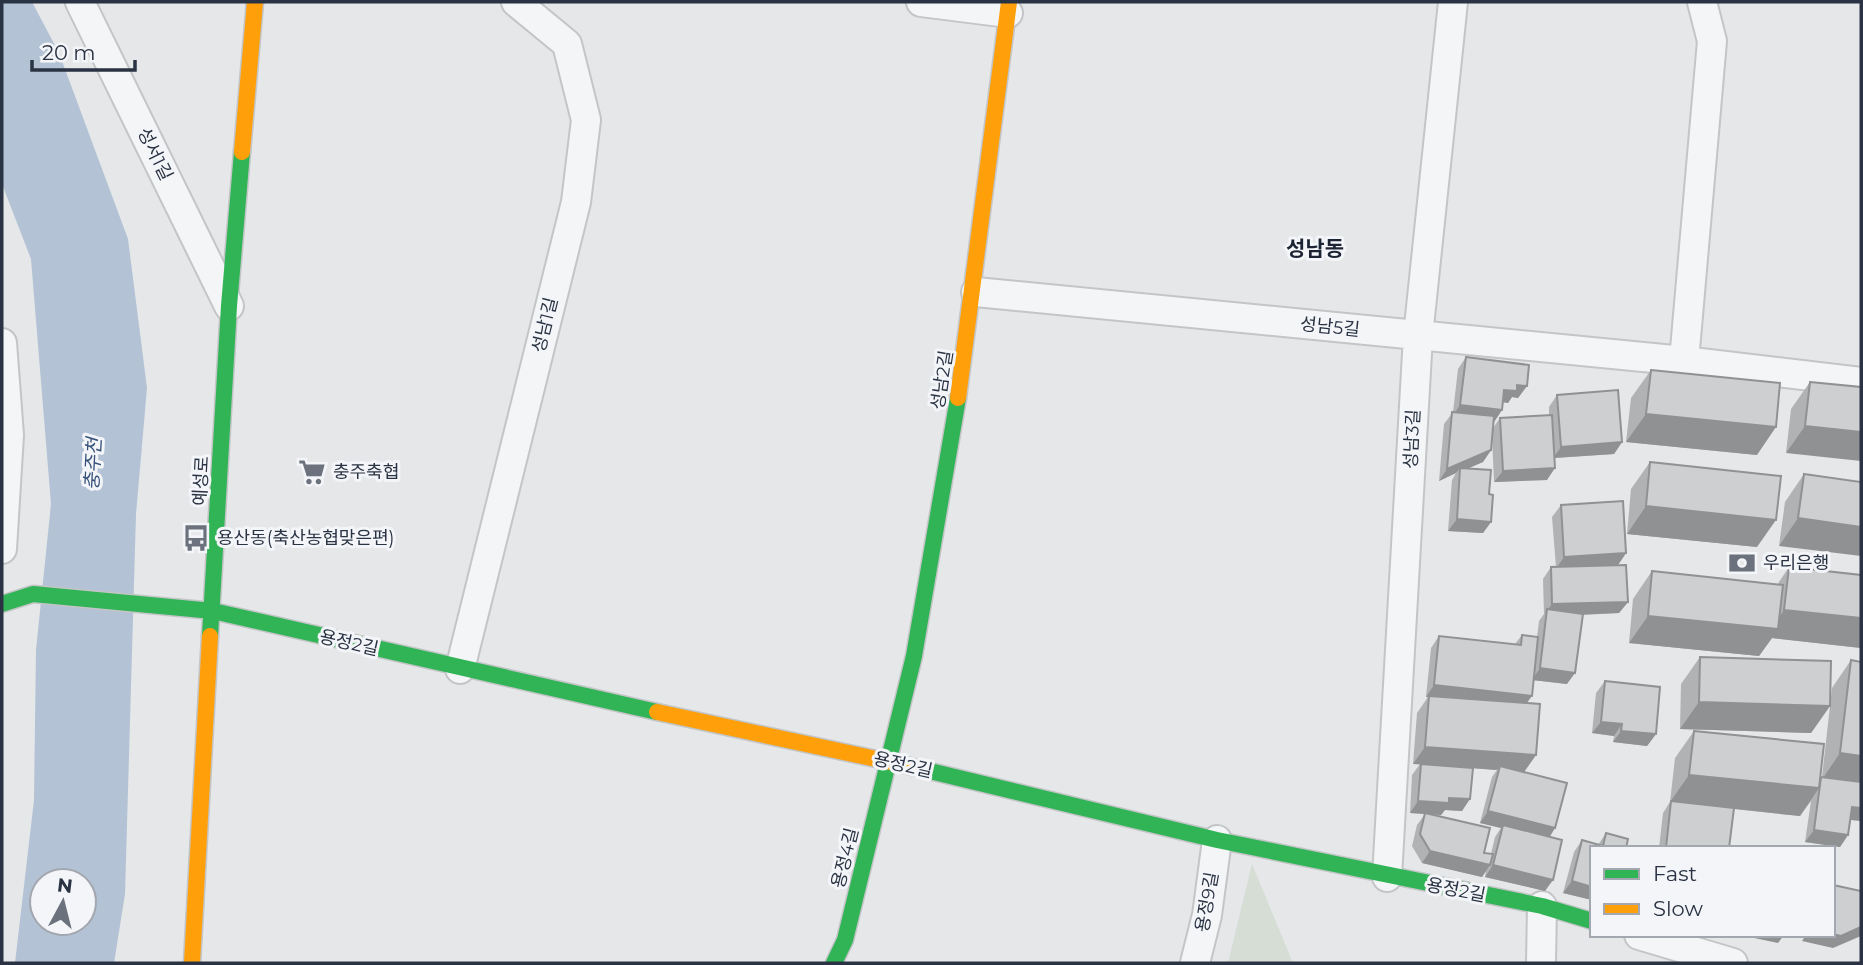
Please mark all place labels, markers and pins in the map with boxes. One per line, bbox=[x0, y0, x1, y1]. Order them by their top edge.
supermarket icon: 충주축협 bbox=[297, 457, 327, 487]
place label: 충주축협 bbox=[333, 461, 399, 483]
bus stop icon: 용산동(축산농협맞은편) bbox=[181, 523, 211, 553]
place label: 용산동(축산농협맞은편) bbox=[217, 527, 394, 549]
bank icon: 우리은행 bbox=[1727, 548, 1757, 578]
place label: 우리은행 bbox=[1763, 552, 1829, 574]

